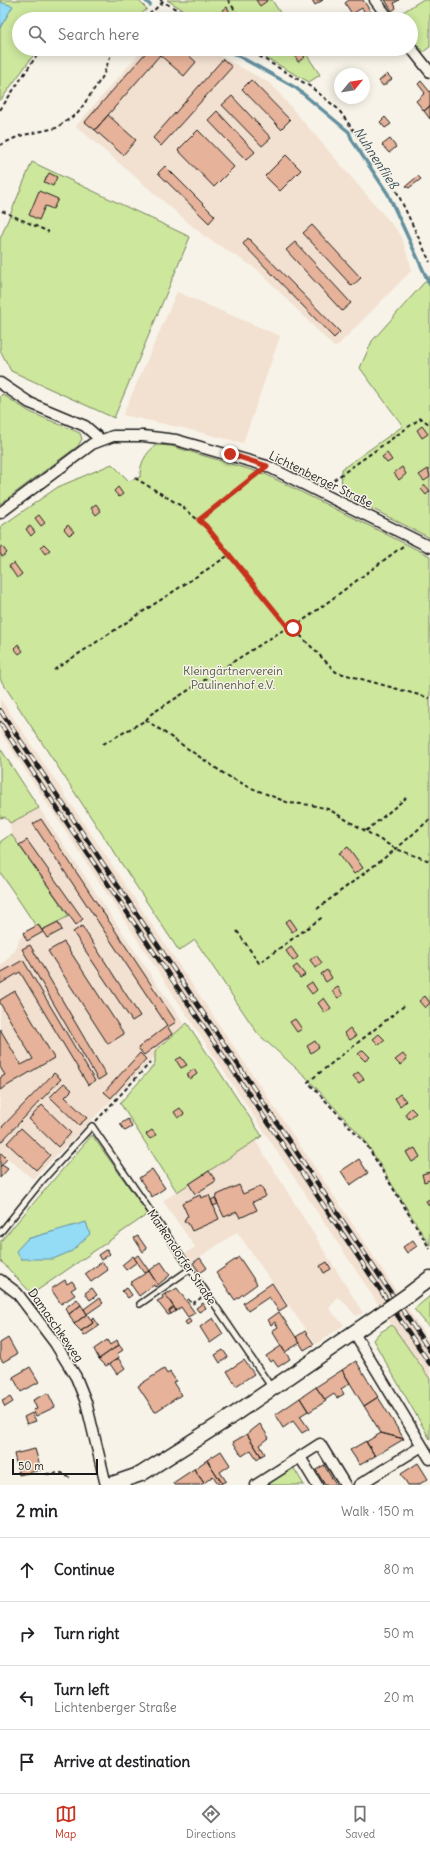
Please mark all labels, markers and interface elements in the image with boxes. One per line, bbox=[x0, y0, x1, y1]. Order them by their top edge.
search box bbox=[12, 12, 418, 56]
icon: search bbox=[26, 23, 48, 45]
text: Search here bbox=[58, 25, 139, 44]
north arrow bbox=[334, 68, 370, 104]
water label: Nuhnenfließ bbox=[350, 124, 403, 193]
route end bbox=[221, 445, 239, 463]
street label: Lichtenberger Straße bbox=[267, 447, 375, 511]
route start bbox=[284, 619, 302, 637]
park label: Kleingärtnerverein Paulinenhof e.V. bbox=[183, 663, 283, 692]
street label: Markendorfer Straße bbox=[144, 1206, 220, 1308]
street label: Damaschkeweg bbox=[25, 1285, 87, 1365]
scale bar bbox=[12, 1457, 98, 1476]
text: 50 m bbox=[18, 1459, 44, 1473]
text: 2 min bbox=[16, 1500, 58, 1522]
text: Walk · 150 m bbox=[341, 1503, 414, 1520]
icon: ahead bbox=[16, 1559, 38, 1581]
text: Continue bbox=[54, 1560, 115, 1579]
text: 80 m bbox=[383, 1561, 414, 1578]
icon: right bbox=[16, 1623, 38, 1645]
text: Turn right bbox=[54, 1624, 119, 1643]
text: 50 m bbox=[383, 1625, 414, 1642]
text: Turn left bbox=[54, 1680, 109, 1699]
icon: left bbox=[16, 1687, 38, 1709]
text: 20 m bbox=[384, 1689, 414, 1706]
text: Lichtenberger Straße bbox=[54, 1699, 177, 1716]
icon: arrive bbox=[16, 1751, 38, 1773]
text: Arrive at destination bbox=[54, 1752, 190, 1771]
tab: Map bbox=[55, 1803, 77, 1841]
tab: Directions bbox=[186, 1803, 236, 1841]
tab: Saved bbox=[345, 1803, 375, 1841]

